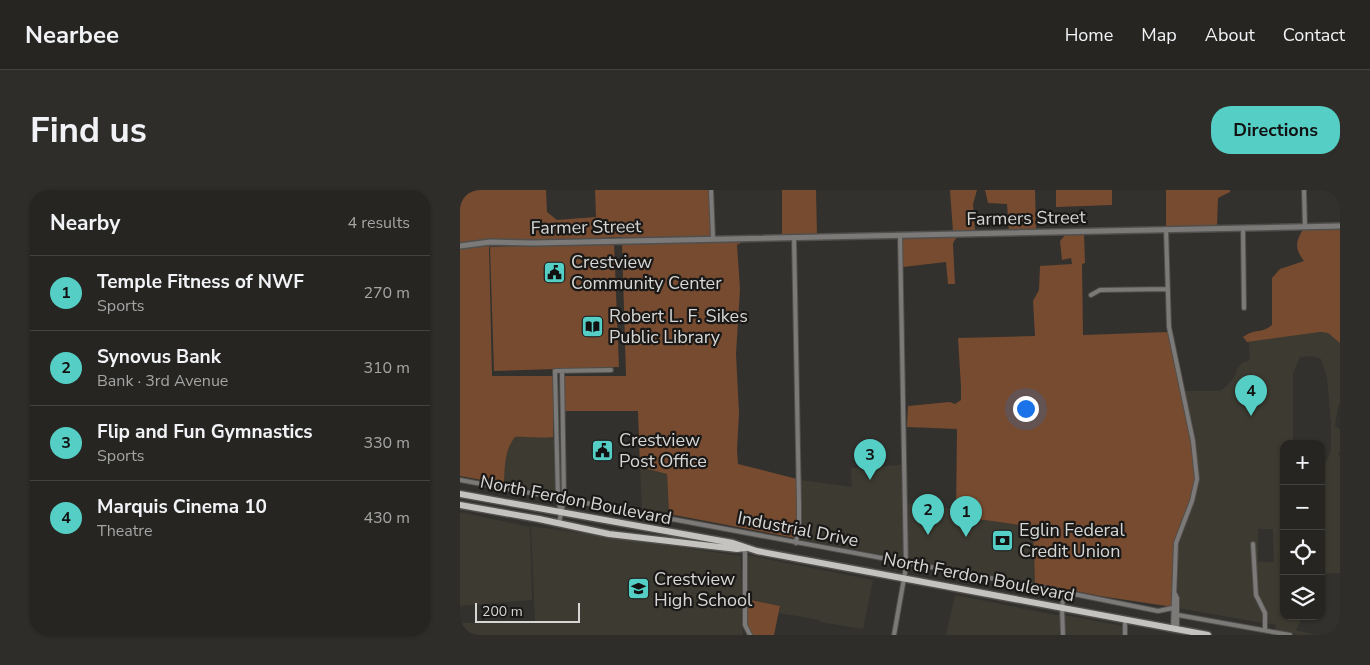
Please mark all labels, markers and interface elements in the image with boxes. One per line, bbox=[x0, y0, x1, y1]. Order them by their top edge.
text: Nearbee bbox=[25, 19, 119, 51]
text: Home bbox=[1065, 23, 1113, 47]
text: Map bbox=[1141, 23, 1177, 47]
text: About bbox=[1205, 23, 1255, 47]
text: Contact bbox=[1283, 23, 1345, 47]
button: Directions bbox=[1211, 106, 1340, 154]
text: Find us bbox=[30, 107, 147, 154]
street label: Farmers Street bbox=[966, 205, 1087, 231]
text: Nearby bbox=[50, 209, 120, 237]
text: 4 results bbox=[348, 212, 410, 234]
street label: Farmer Street bbox=[530, 214, 642, 240]
place label: Crestview Community Center bbox=[571, 250, 722, 295]
public building icon: Crestview Community Center bbox=[543, 260, 567, 284]
text: Temple Fitness of NWF bbox=[97, 269, 304, 295]
text: 1 bbox=[61, 282, 71, 304]
text: 270 m bbox=[363, 282, 410, 304]
text: Sports bbox=[97, 295, 145, 317]
place label: Robert L. F. Sikes Public Library bbox=[609, 304, 748, 349]
library icon: Robert L. F. Sikes Public Library bbox=[581, 314, 605, 338]
text: Synovus Bank bbox=[97, 344, 221, 370]
text: 2 bbox=[61, 357, 71, 379]
text: 310 m bbox=[363, 357, 410, 379]
text: Bank · 3rd Avenue bbox=[97, 370, 228, 392]
pin: 4 bbox=[1235, 375, 1267, 416]
your location bbox=[1013, 396, 1039, 422]
text: Flip and Fun Gymnastics bbox=[97, 419, 313, 445]
place label: Crestview Post Office bbox=[619, 428, 707, 473]
text: 3 bbox=[61, 432, 71, 454]
text: 330 m bbox=[363, 432, 410, 454]
public building icon: Crestview Post Office bbox=[591, 438, 615, 462]
pin: 3 bbox=[854, 439, 886, 480]
map controls bbox=[1280, 440, 1325, 620]
button: + bbox=[1280, 440, 1325, 485]
text: Sports bbox=[97, 445, 145, 467]
street label: North Ferdon Boulevard bbox=[478, 470, 674, 530]
button: − bbox=[1280, 485, 1325, 530]
text: Marquis Cinema 10 bbox=[97, 494, 267, 520]
pin: 2 bbox=[912, 494, 944, 535]
pin: 1 bbox=[950, 496, 982, 537]
street label: Industrial Drive bbox=[735, 505, 861, 553]
text: 4 bbox=[61, 507, 71, 529]
text: 430 m bbox=[363, 507, 410, 529]
place label: Eglin Federal Credit Union bbox=[1019, 518, 1125, 563]
text: Theatre bbox=[97, 520, 152, 542]
bank icon: Eglin Federal Credit Union bbox=[991, 528, 1015, 552]
button: locate bbox=[1280, 530, 1325, 575]
street label: North Ferdon Boulevard bbox=[881, 547, 1077, 607]
place label: Crestview High School bbox=[654, 567, 753, 612]
button: layers bbox=[1280, 575, 1325, 620]
school or university icon: Crestview High School bbox=[626, 577, 650, 601]
scale bar bbox=[475, 600, 580, 623]
text: 200 m bbox=[482, 602, 523, 621]

